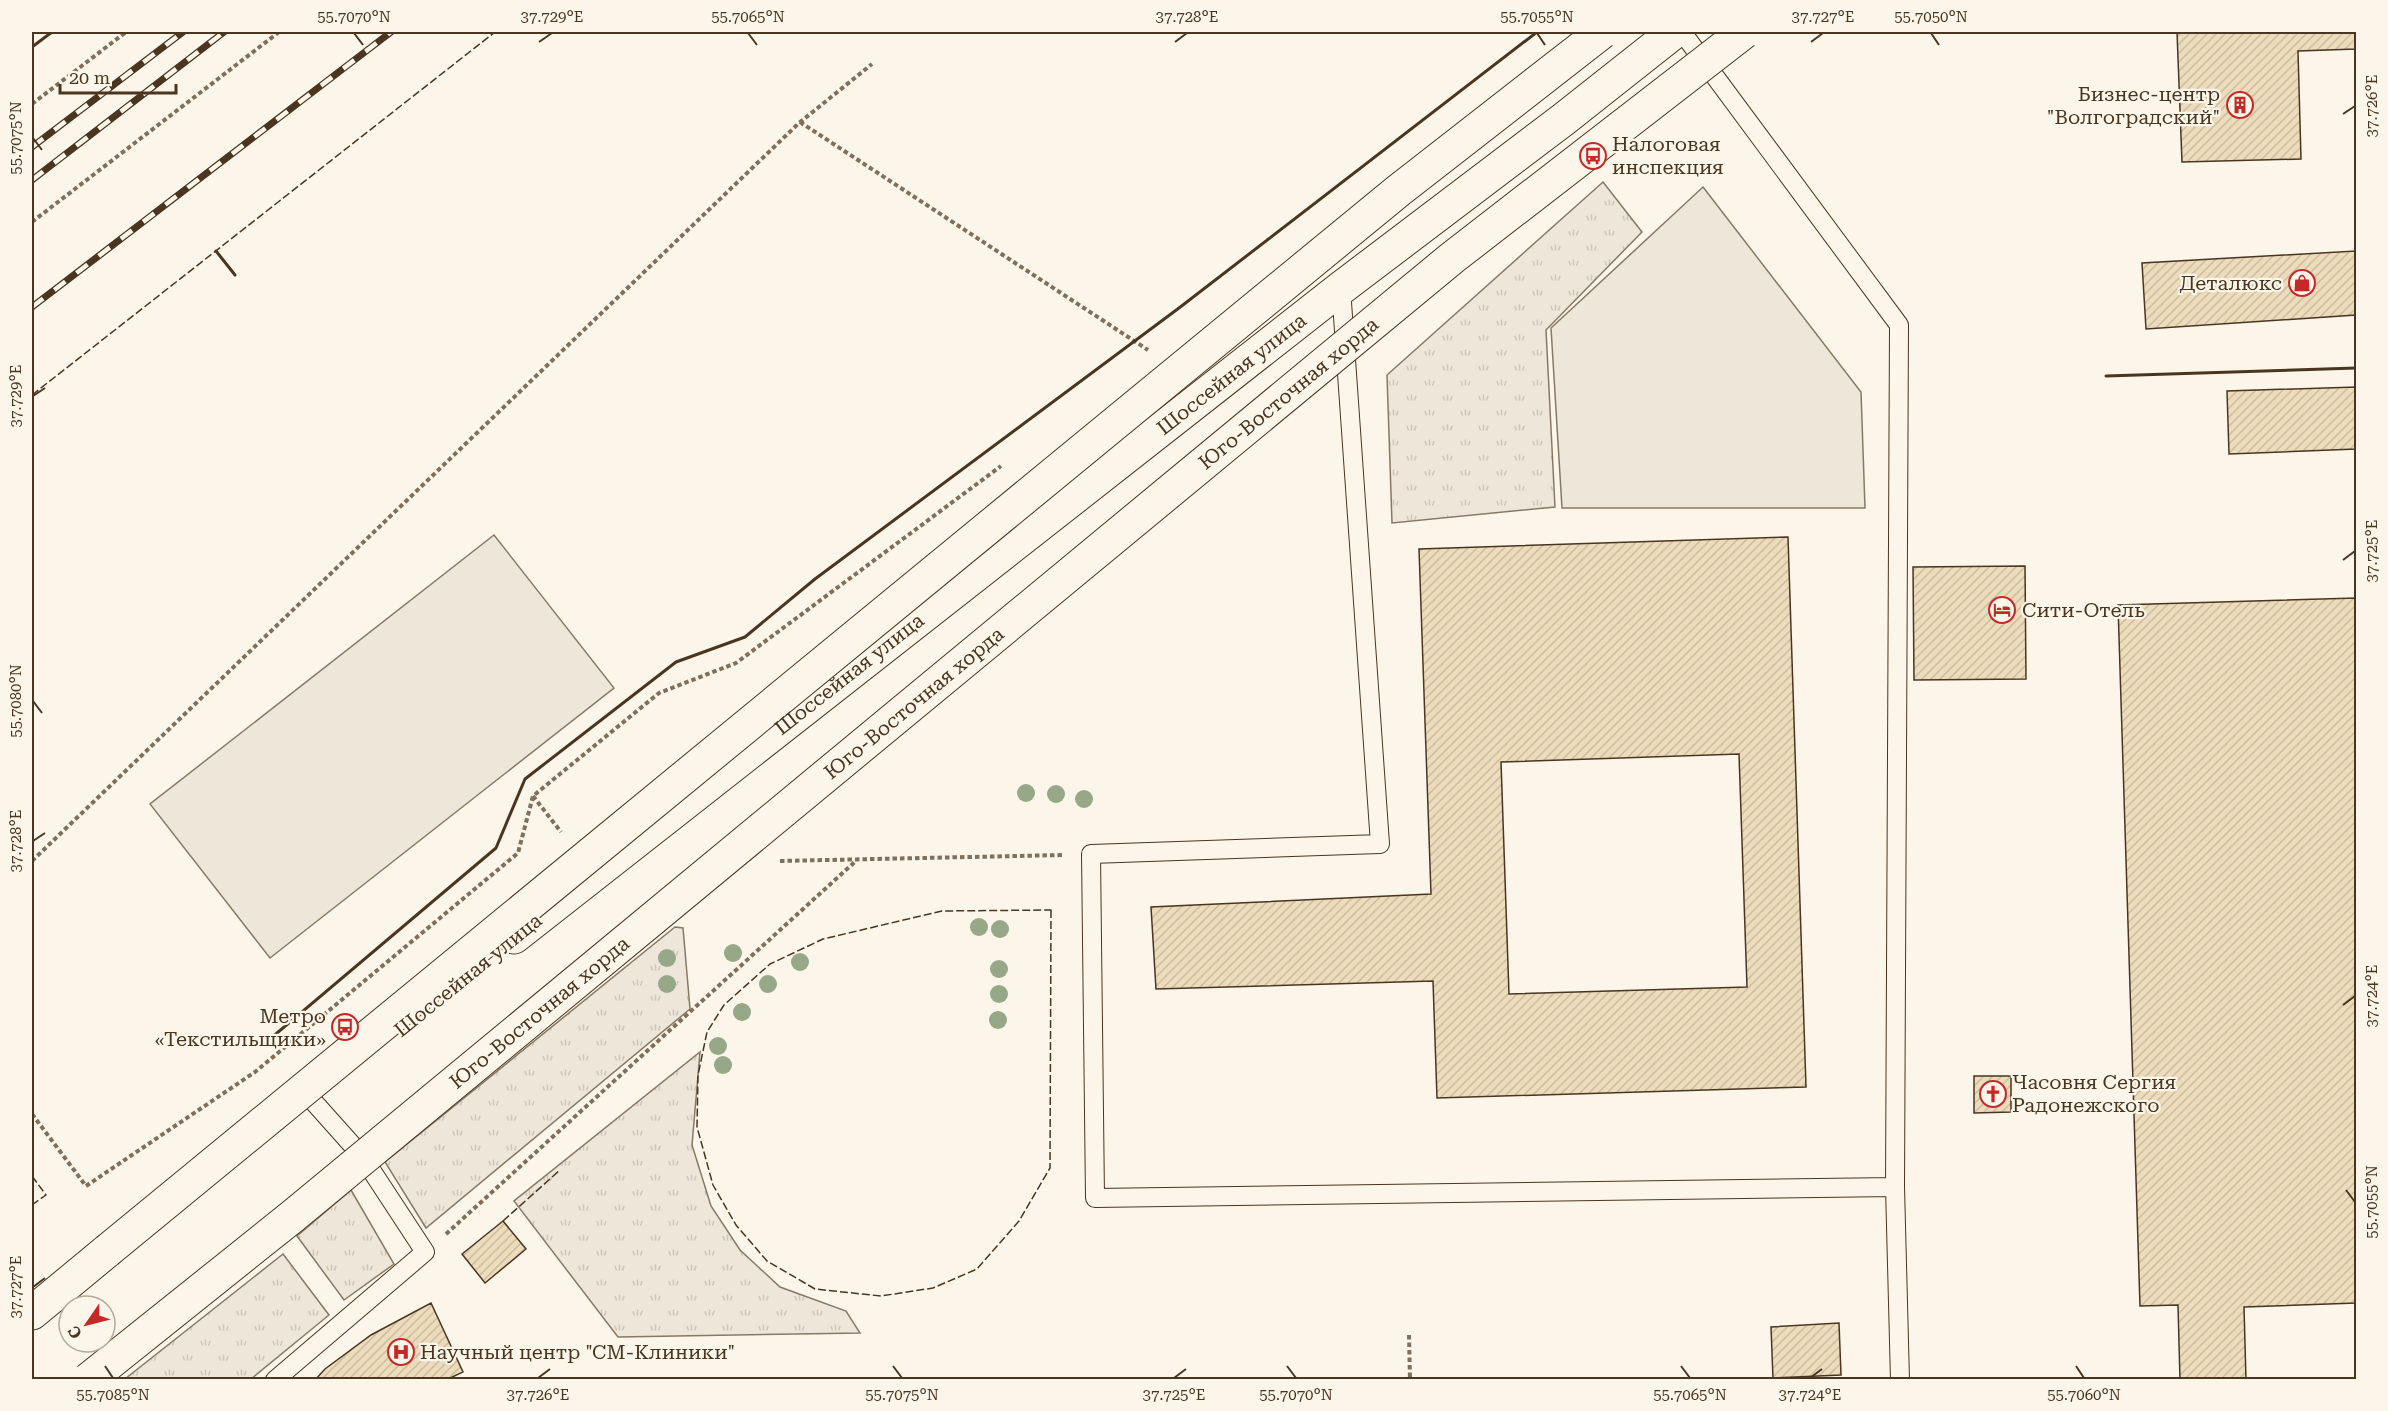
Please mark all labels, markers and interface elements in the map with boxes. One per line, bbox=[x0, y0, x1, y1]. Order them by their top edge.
text: 55.7070°N bbox=[317, 8, 391, 26]
text: 37.729°E bbox=[521, 8, 583, 26]
text: 55.7065°N bbox=[711, 8, 785, 26]
text: 37.728°E bbox=[1156, 8, 1218, 26]
text: 55.7055°N bbox=[1500, 8, 1574, 26]
text: 37.727°E bbox=[1792, 8, 1854, 26]
text: 55.7050°N bbox=[1894, 8, 1968, 26]
scale bar bbox=[60, 57, 176, 95]
text: 20 m bbox=[69, 67, 110, 88]
text: 37.726°E bbox=[2363, 75, 2381, 137]
place label: Бизнес-центр "Волгоградский" bbox=[2047, 82, 2220, 129]
building icon: Бизнес-центр "Волгоградский" bbox=[2225, 90, 2255, 120]
text: 55.7075°N bbox=[7, 101, 25, 175]
place label: Налоговая инспекция bbox=[1612, 132, 1724, 179]
bus stop icon: Налоговая инспекция bbox=[1578, 141, 1608, 171]
shop icon: Деталюкс bbox=[2287, 268, 2317, 298]
place label: Деталюкс bbox=[2180, 271, 2282, 295]
street label: Шоссейная улица bbox=[1152, 308, 1311, 440]
street label: Юго-Восточная хорда bbox=[1194, 312, 1383, 474]
text: 37.729°E bbox=[7, 365, 25, 427]
text: 37.725°E bbox=[2363, 520, 2381, 582]
hotel icon: Сити-Отель bbox=[1987, 595, 2017, 625]
place label: Сити-Отель bbox=[2022, 598, 2145, 622]
street label: Шоссейная улица bbox=[770, 608, 929, 740]
street label: Юго-Восточная хорда bbox=[819, 622, 1009, 784]
text: 55.7080°N bbox=[7, 664, 25, 738]
text: 37.728°E bbox=[7, 810, 25, 872]
street label: Шоссейная улица bbox=[389, 908, 547, 1042]
street label: Юго-Восточная хорда bbox=[445, 931, 634, 1094]
text: 37.724°E bbox=[2363, 965, 2381, 1027]
place label: Метро «Текстильщики» bbox=[155, 1004, 326, 1051]
bus stop icon: Метро «Текстильщики» bbox=[330, 1012, 360, 1042]
place label: Часовня Сергия Радонежского bbox=[2012, 1070, 2176, 1117]
church icon: Часовня Сергия Радонежского bbox=[1978, 1079, 2008, 1109]
text: 55.7055°N bbox=[2363, 1165, 2381, 1239]
text: 37.727°E bbox=[7, 1256, 25, 1318]
north arrow bbox=[57, 1294, 117, 1354]
text: С bbox=[64, 1322, 86, 1342]
hospital icon: Научный центр "СМ-Клиники" bbox=[386, 1337, 416, 1367]
place label: Научный центр "СМ-Клиники" bbox=[420, 1340, 735, 1364]
text: 55.7085°N bbox=[76, 1386, 150, 1404]
text: 37.726°E bbox=[507, 1386, 569, 1404]
text: 55.7075°N bbox=[865, 1386, 939, 1404]
text: 37.725°E bbox=[1143, 1386, 1205, 1404]
text: 55.7070°N bbox=[1259, 1386, 1333, 1404]
text: 55.7065°N bbox=[1653, 1386, 1727, 1404]
text: 37.724°E bbox=[1779, 1386, 1841, 1404]
text: 55.7060°N bbox=[2047, 1386, 2121, 1404]

